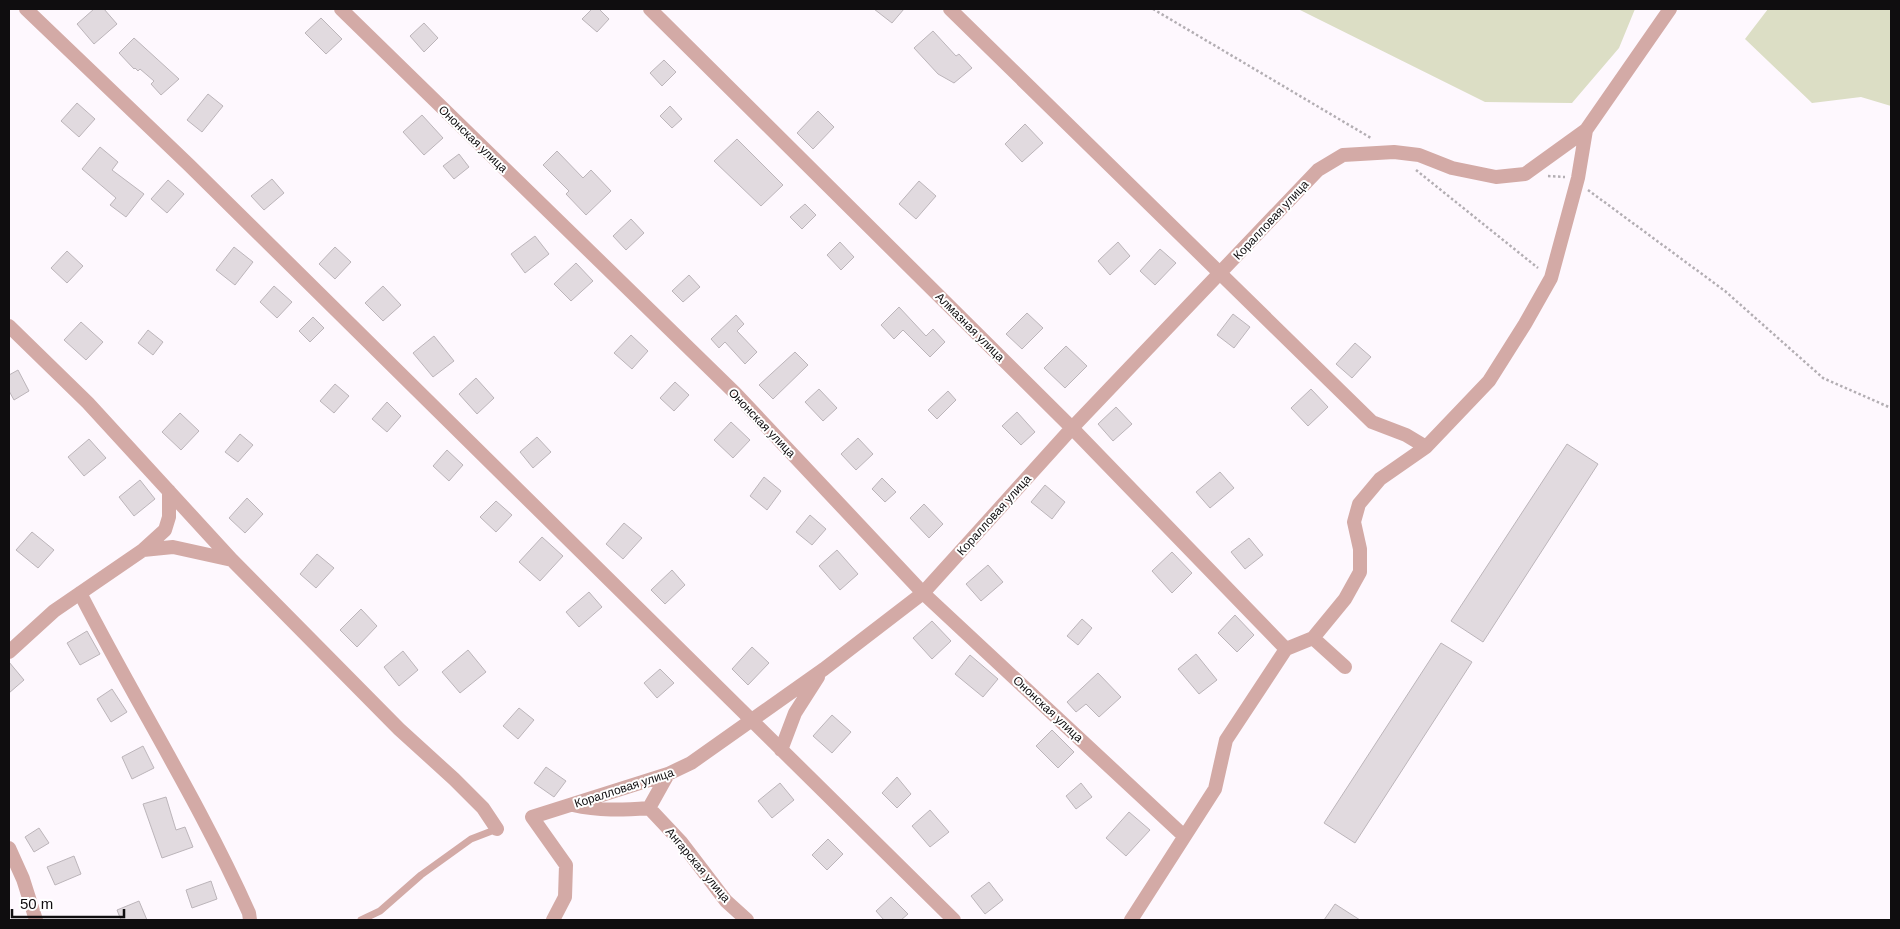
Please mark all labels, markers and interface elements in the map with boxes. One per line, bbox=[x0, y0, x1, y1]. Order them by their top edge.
street label: Ононская улица bbox=[436, 103, 511, 176]
street label: Коралловая улица bbox=[1231, 177, 1312, 263]
street label: Алмазная улица bbox=[933, 290, 1008, 365]
street label: Ононская улица bbox=[726, 386, 799, 461]
street label: Коралловая улица bbox=[954, 472, 1034, 558]
street label: Ононская улица bbox=[1010, 673, 1086, 745]
street label: Коралловая улица bbox=[573, 765, 676, 811]
street label: Ангарская улица bbox=[663, 825, 733, 905]
scale bar bbox=[12, 886, 125, 918]
text: 50 m bbox=[20, 895, 53, 912]

